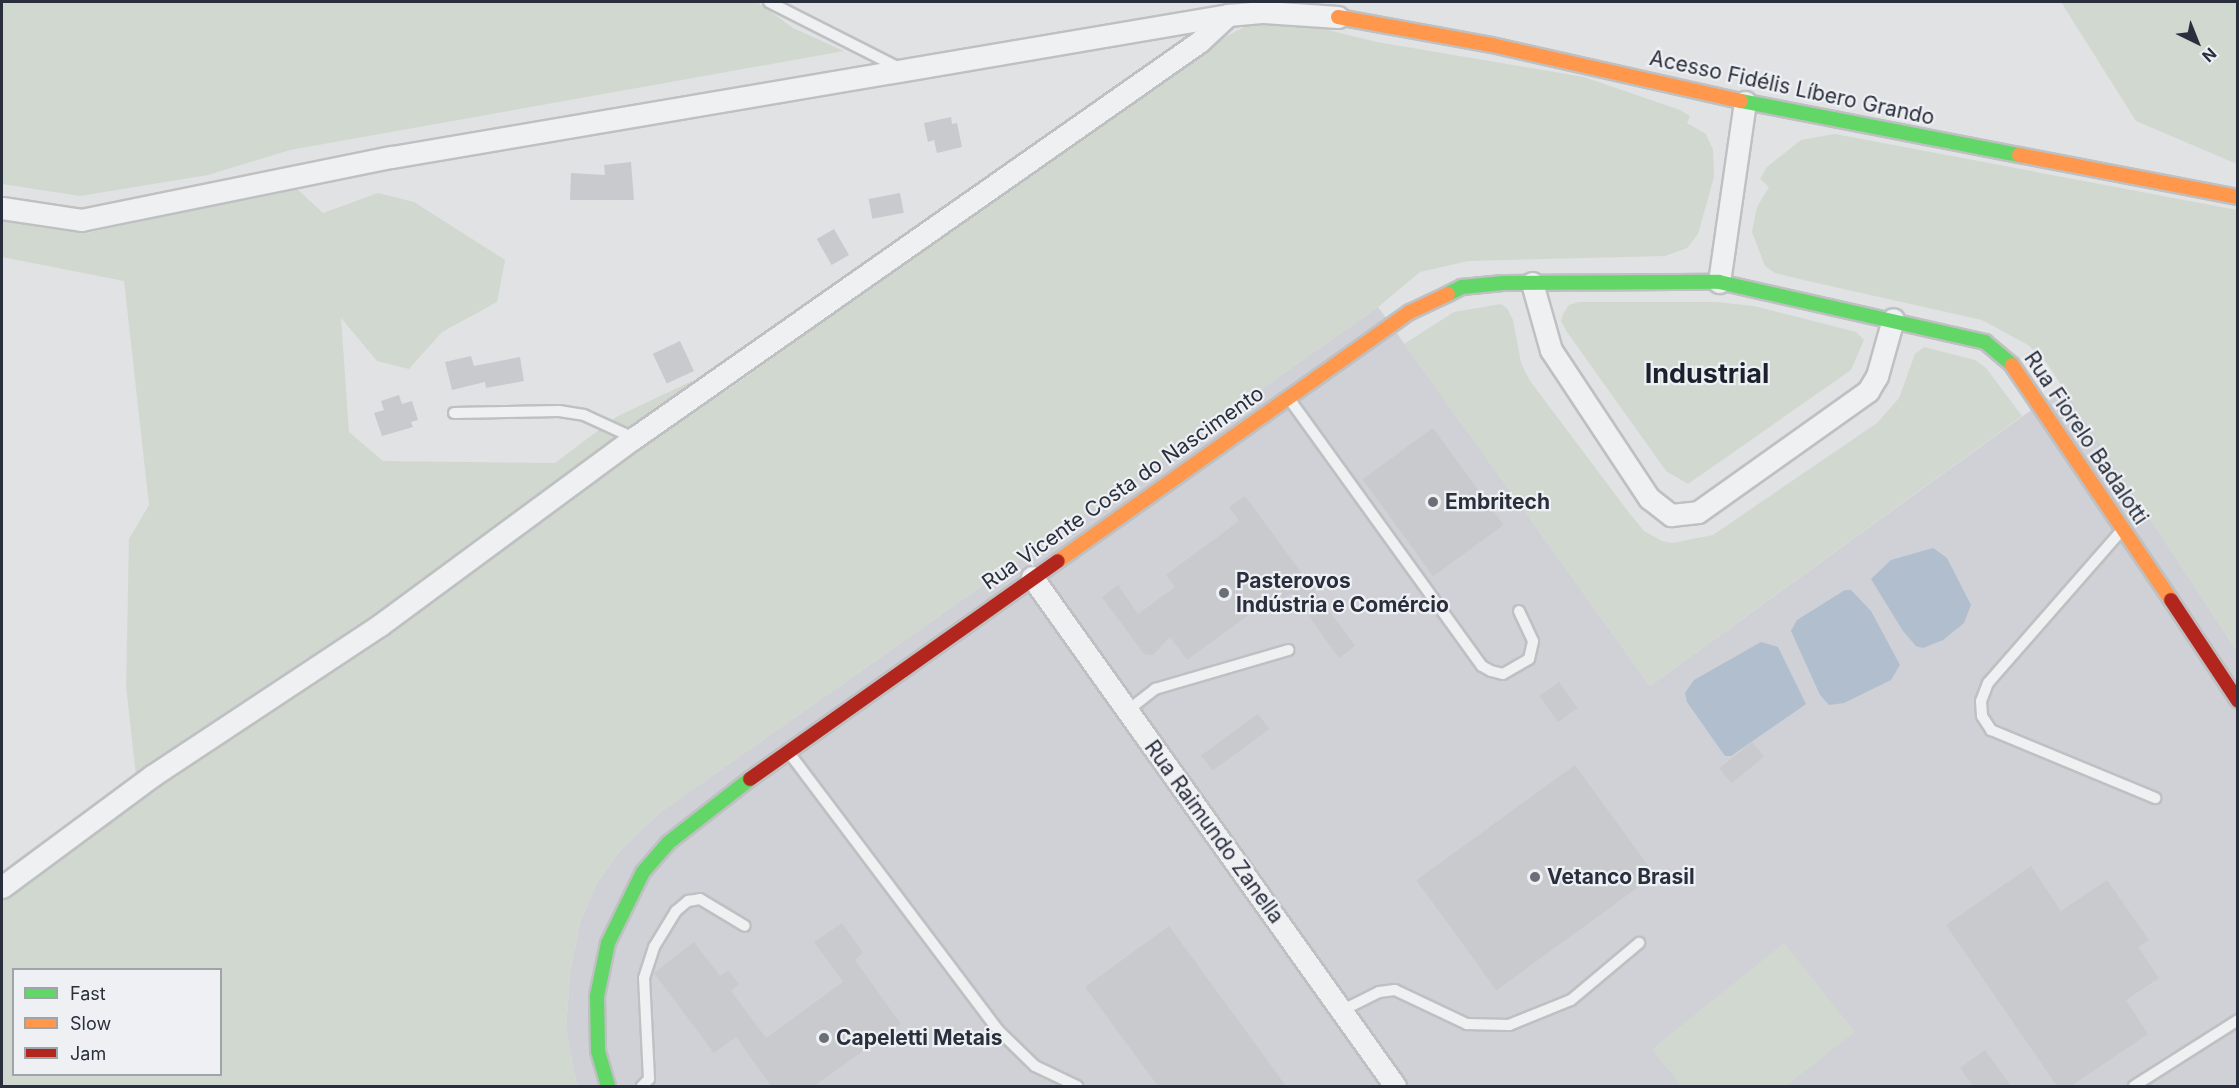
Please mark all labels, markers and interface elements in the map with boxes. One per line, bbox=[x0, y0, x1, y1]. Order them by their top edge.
north arrow bbox=[2167, 12, 2227, 72]
text: N bbox=[2198, 44, 2221, 67]
street label: Acesso Fidélis Líbero Grando bbox=[1647, 45, 1937, 131]
street label: Rua Fiorelo Badalotti bbox=[2019, 347, 2153, 529]
district label: Industrial bbox=[1645, 358, 1769, 390]
street label: Rua Vicente Costa do Nascimento bbox=[977, 381, 1269, 595]
place label: Embritech bbox=[1445, 489, 1550, 515]
marker: Embritech bbox=[1426, 495, 1440, 509]
place label: Pasterovos Indústria e Comércio bbox=[1236, 568, 1449, 618]
marker: Pasterovos Indústria e Comércio bbox=[1217, 586, 1231, 600]
street label: Rua Raimundo Zanella bbox=[1139, 736, 1289, 928]
place label: Vetanco Brasil bbox=[1547, 864, 1695, 890]
marker: Vetanco Brasil bbox=[1528, 870, 1542, 884]
legend bbox=[12, 968, 222, 1076]
text: Fast bbox=[70, 983, 106, 1004]
text: Slow bbox=[70, 1013, 111, 1034]
place label: Capeletti Metais bbox=[836, 1025, 1002, 1051]
marker: Capeletti Metais bbox=[817, 1031, 831, 1045]
text: Jam bbox=[70, 1043, 106, 1064]

